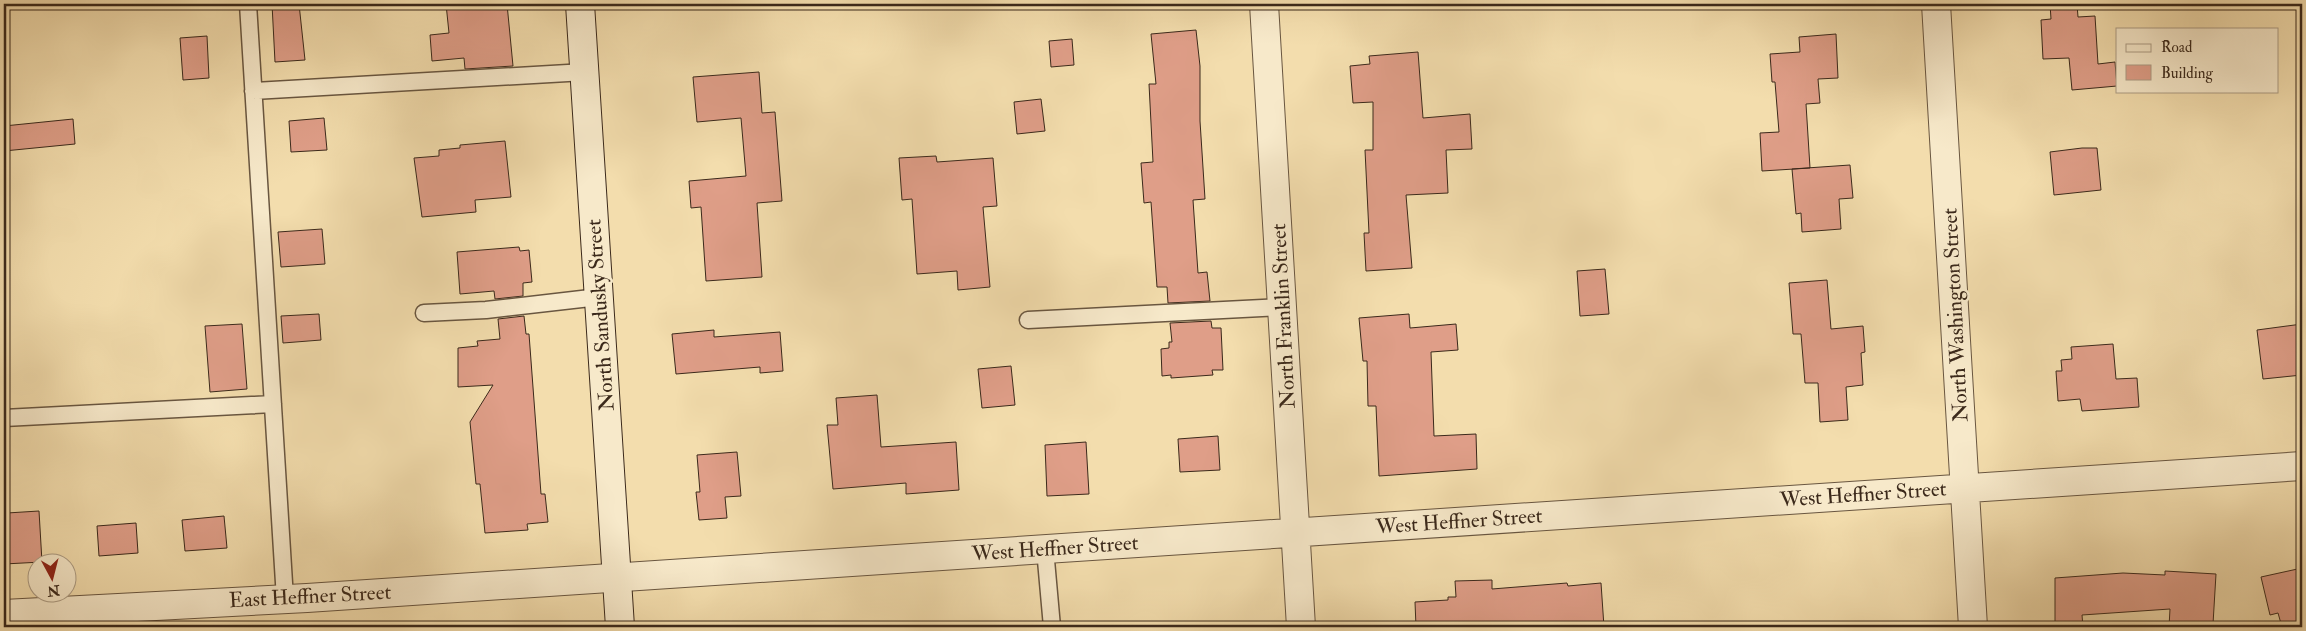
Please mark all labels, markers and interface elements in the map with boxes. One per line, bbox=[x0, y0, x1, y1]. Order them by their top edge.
legend bbox=[2116, 28, 2278, 92]
text: Road bbox=[2161, 38, 2193, 57]
text: Building bbox=[2161, 64, 2213, 83]
street label: North Washington Street bbox=[1936, 207, 1975, 423]
street label: North Sandusky Street bbox=[580, 218, 621, 412]
street label: North Franklin Street bbox=[1265, 223, 1302, 409]
street label: West Heffner Street bbox=[1778, 475, 1947, 514]
street label: West Heffner Street bbox=[1374, 502, 1543, 541]
street label: West Heffner Street bbox=[970, 529, 1139, 568]
north arrow bbox=[28, 554, 78, 604]
street label: East Heffner Street bbox=[228, 579, 392, 614]
text: N bbox=[46, 581, 62, 600]

